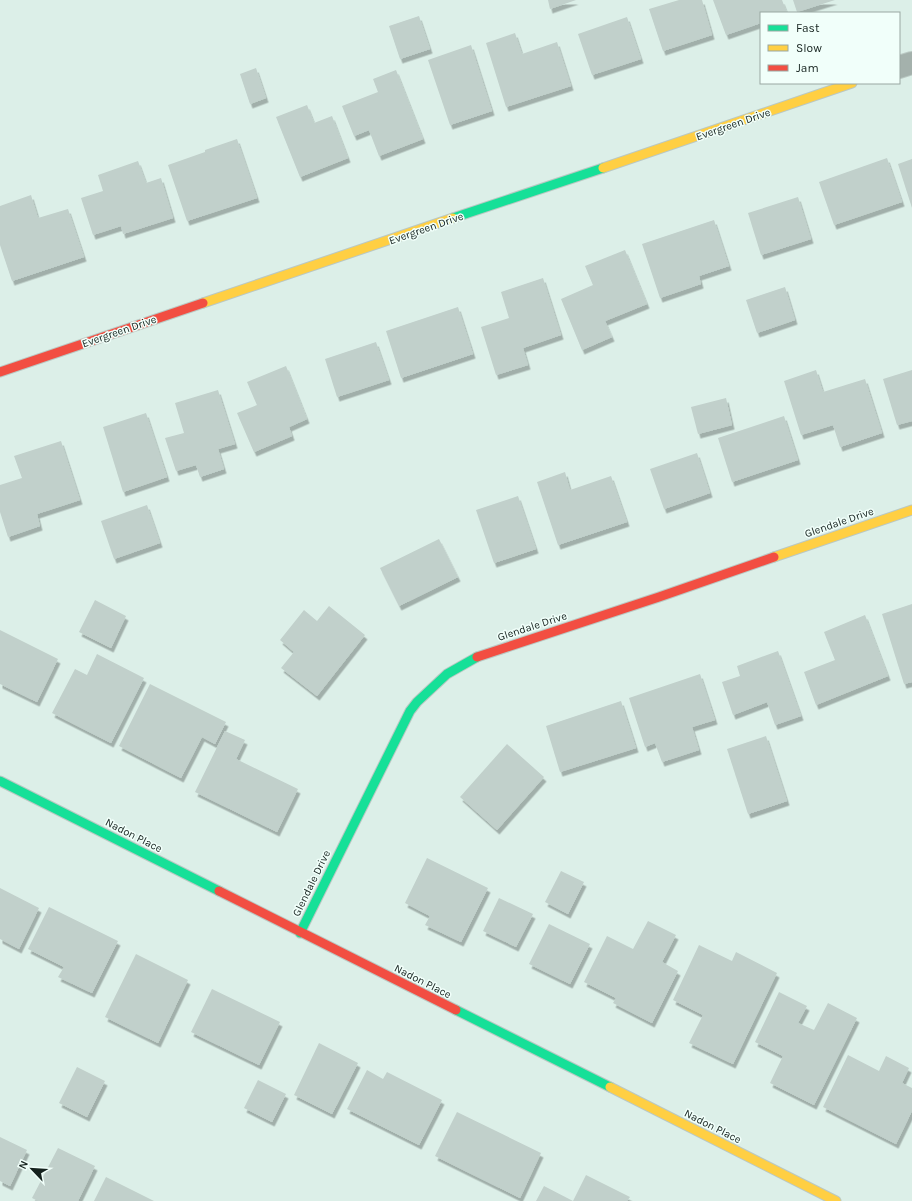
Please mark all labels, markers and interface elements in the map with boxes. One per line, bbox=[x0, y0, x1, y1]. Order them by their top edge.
legend bbox=[760, 12, 900, 84]
text: Fast bbox=[796, 21, 820, 35]
text: Slow bbox=[796, 41, 822, 55]
text: Jam bbox=[796, 61, 819, 75]
street label: Evergreen Drive bbox=[694, 106, 772, 143]
street label: Evergreen Drive bbox=[387, 210, 465, 247]
street label: Evergreen Drive bbox=[80, 313, 158, 350]
street label: Glendale Drive bbox=[803, 504, 876, 540]
street label: Glendale Drive bbox=[496, 609, 569, 644]
street label: Nadon Place bbox=[103, 816, 165, 855]
street label: Glendale Drive bbox=[290, 848, 333, 918]
street label: Nadon Place bbox=[392, 962, 454, 1001]
street label: Nadon Place bbox=[682, 1107, 744, 1146]
north arrow bbox=[12, 1149, 52, 1189]
text: N bbox=[16, 1159, 31, 1171]

